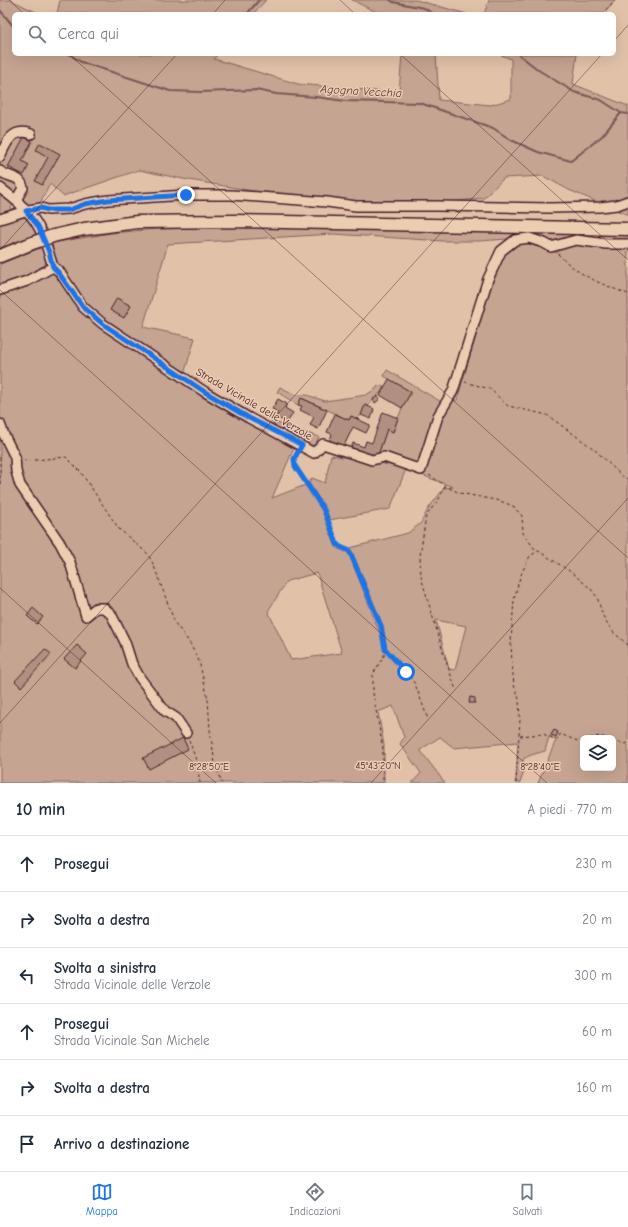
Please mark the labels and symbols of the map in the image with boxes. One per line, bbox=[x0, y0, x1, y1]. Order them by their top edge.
water label: Agogna Vecchia bbox=[319, 82, 402, 100]
route end bbox=[177, 186, 195, 204]
street label: Strada Vicinale delle Verzole bbox=[193, 365, 315, 443]
route start bbox=[397, 663, 415, 681]
text: 45°43'20"N bbox=[355, 760, 401, 772]
text: 8°28'50"E bbox=[189, 761, 229, 773]
text: 8°28'40"E bbox=[520, 761, 560, 773]

